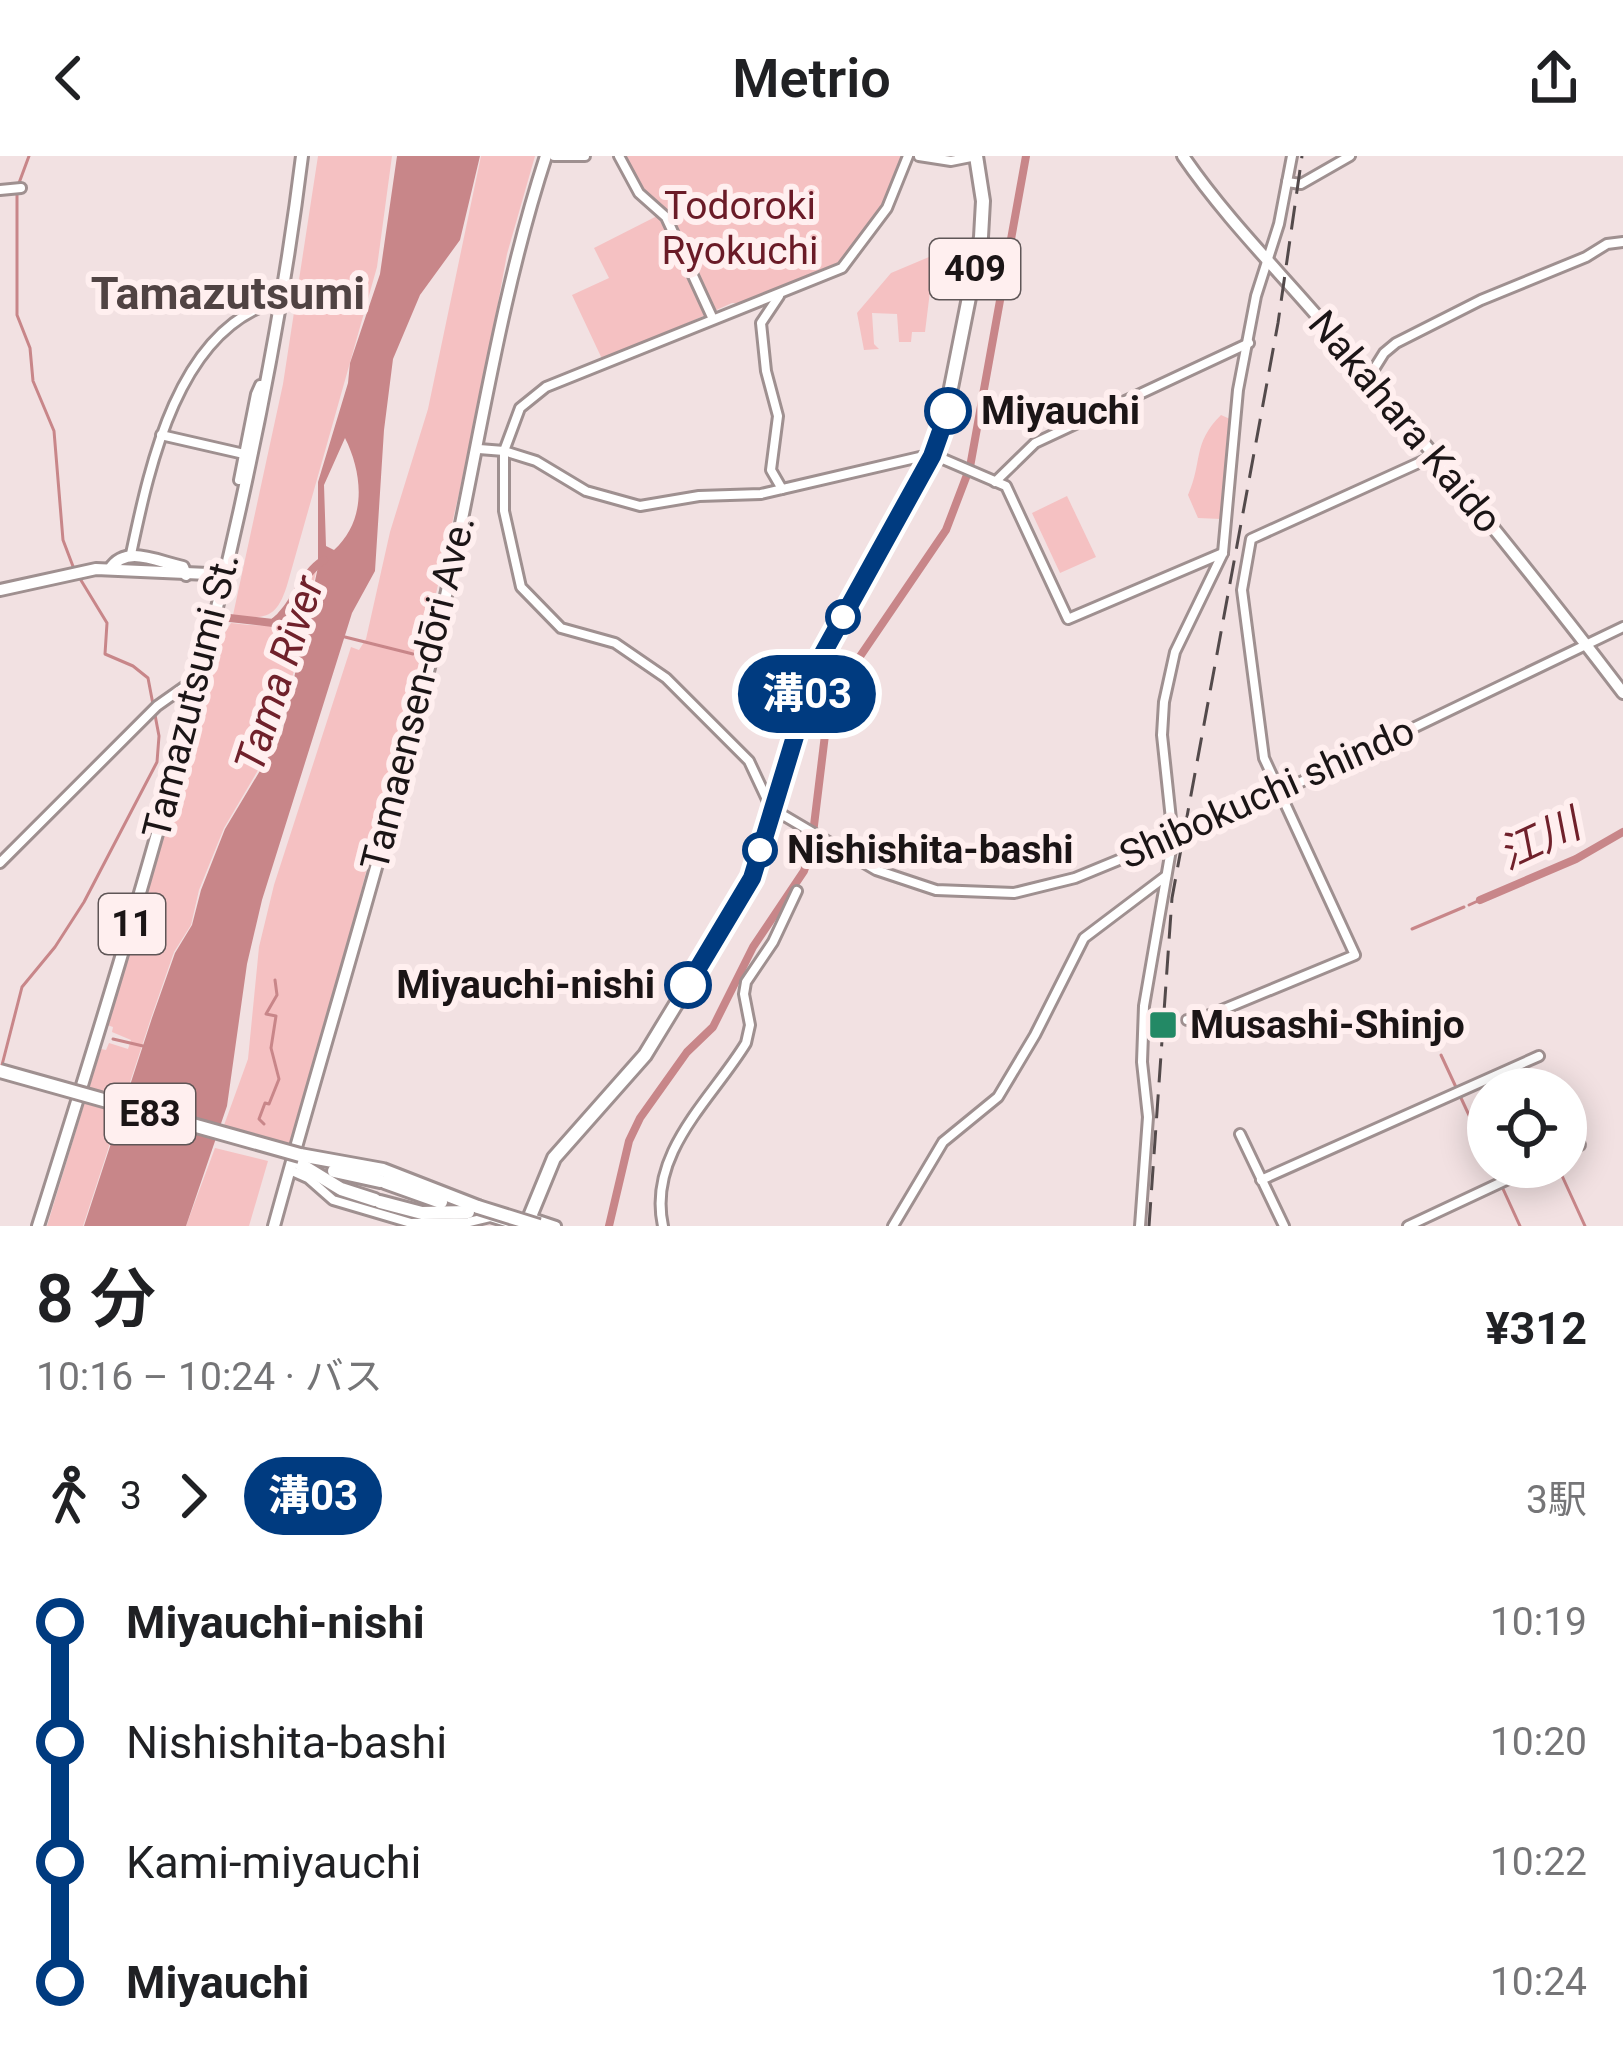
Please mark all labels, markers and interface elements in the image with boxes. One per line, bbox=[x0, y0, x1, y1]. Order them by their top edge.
icon: back bbox=[36, 45, 102, 111]
icon: share bbox=[1521, 45, 1587, 111]
text: Metrio bbox=[732, 47, 891, 110]
park label: Todoroki Ryokuchi bbox=[661, 183, 819, 274]
road number: 409 bbox=[930, 239, 1020, 299]
district label: Tamazutsumi bbox=[91, 267, 365, 320]
street label: Nakahara Kaido bbox=[1299, 302, 1511, 542]
place label: Miyauchi bbox=[981, 388, 1140, 434]
marker: Miyauchi bbox=[926, 389, 970, 433]
street label: Tamaensen-dōri Ave. bbox=[352, 511, 484, 875]
street label: Tamazutsumi St. bbox=[133, 549, 249, 843]
water label: Tama River bbox=[224, 569, 334, 778]
unlabelled marker bbox=[827, 601, 859, 633]
line badge: 溝03 bbox=[738, 655, 876, 733]
text: 溝03 bbox=[762, 669, 852, 718]
street label: Shibokuchi shindo bbox=[1113, 707, 1421, 879]
water label: 江川 bbox=[1491, 797, 1591, 879]
place label: Nishishita-bashi bbox=[787, 827, 1074, 873]
marker: Nishishita-bashi bbox=[744, 834, 776, 866]
road number: 11 bbox=[99, 894, 165, 954]
place label: Miyauchi-nishi bbox=[396, 962, 655, 1008]
marker: Miyauchi-nishi bbox=[666, 963, 710, 1007]
place label: Musashi-Shinjo bbox=[1190, 1002, 1465, 1048]
marker: Musashi-Shinjo bbox=[1147, 1009, 1179, 1041]
map controls bbox=[1467, 1068, 1587, 1188]
button: locate bbox=[1467, 1068, 1587, 1188]
road number: E83 bbox=[105, 1084, 195, 1144]
text: 8 分 bbox=[36, 1261, 156, 1338]
text: ¥312 bbox=[1485, 1302, 1587, 1355]
text: 10:16 – 10:24 · バス bbox=[36, 1354, 383, 1400]
icon: walk bbox=[36, 1463, 102, 1529]
icon: forward bbox=[160, 1463, 226, 1529]
text: 溝03 bbox=[268, 1471, 358, 1520]
text: 3 bbox=[120, 1473, 142, 1519]
text: 3駅 bbox=[1526, 1477, 1587, 1523]
text: Miyauchi-nishi bbox=[126, 1596, 425, 1649]
text: 10:19 bbox=[1490, 1599, 1587, 1645]
text: Nishishita-bashi bbox=[126, 1716, 447, 1769]
text: 10:20 bbox=[1490, 1719, 1587, 1765]
text: Kami-miyauchi bbox=[126, 1836, 422, 1889]
text: 10:22 bbox=[1490, 1839, 1587, 1885]
text: Miyauchi bbox=[126, 1956, 309, 2009]
text: 10:24 bbox=[1490, 1959, 1587, 2005]

